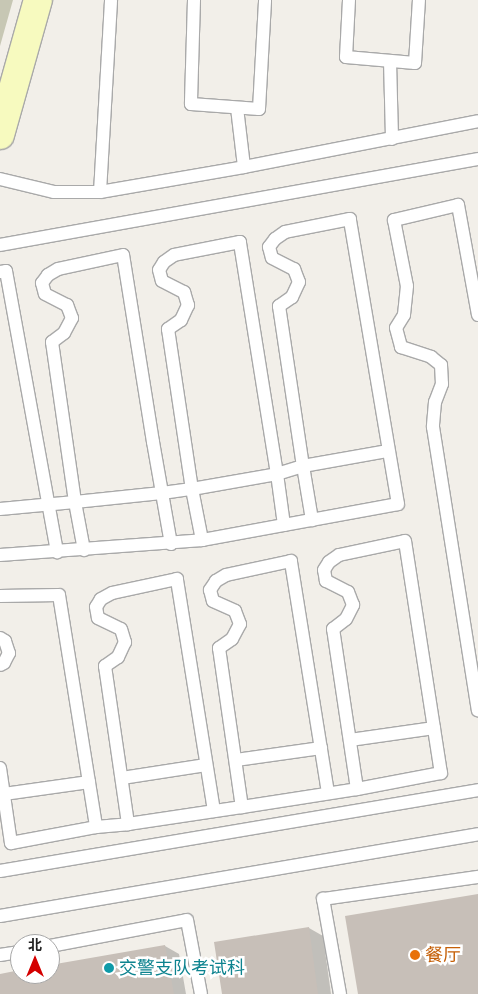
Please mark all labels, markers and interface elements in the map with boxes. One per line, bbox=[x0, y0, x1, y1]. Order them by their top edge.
north arrow bbox=[10, 934, 60, 984]
text: 北 bbox=[28, 937, 42, 953]
place label: 餐厅 bbox=[425, 944, 461, 966]
marker: 餐厅 bbox=[409, 949, 421, 961]
place label: 交警支队考试科 bbox=[119, 957, 245, 979]
marker: 交警支队考试科 bbox=[103, 962, 115, 974]

